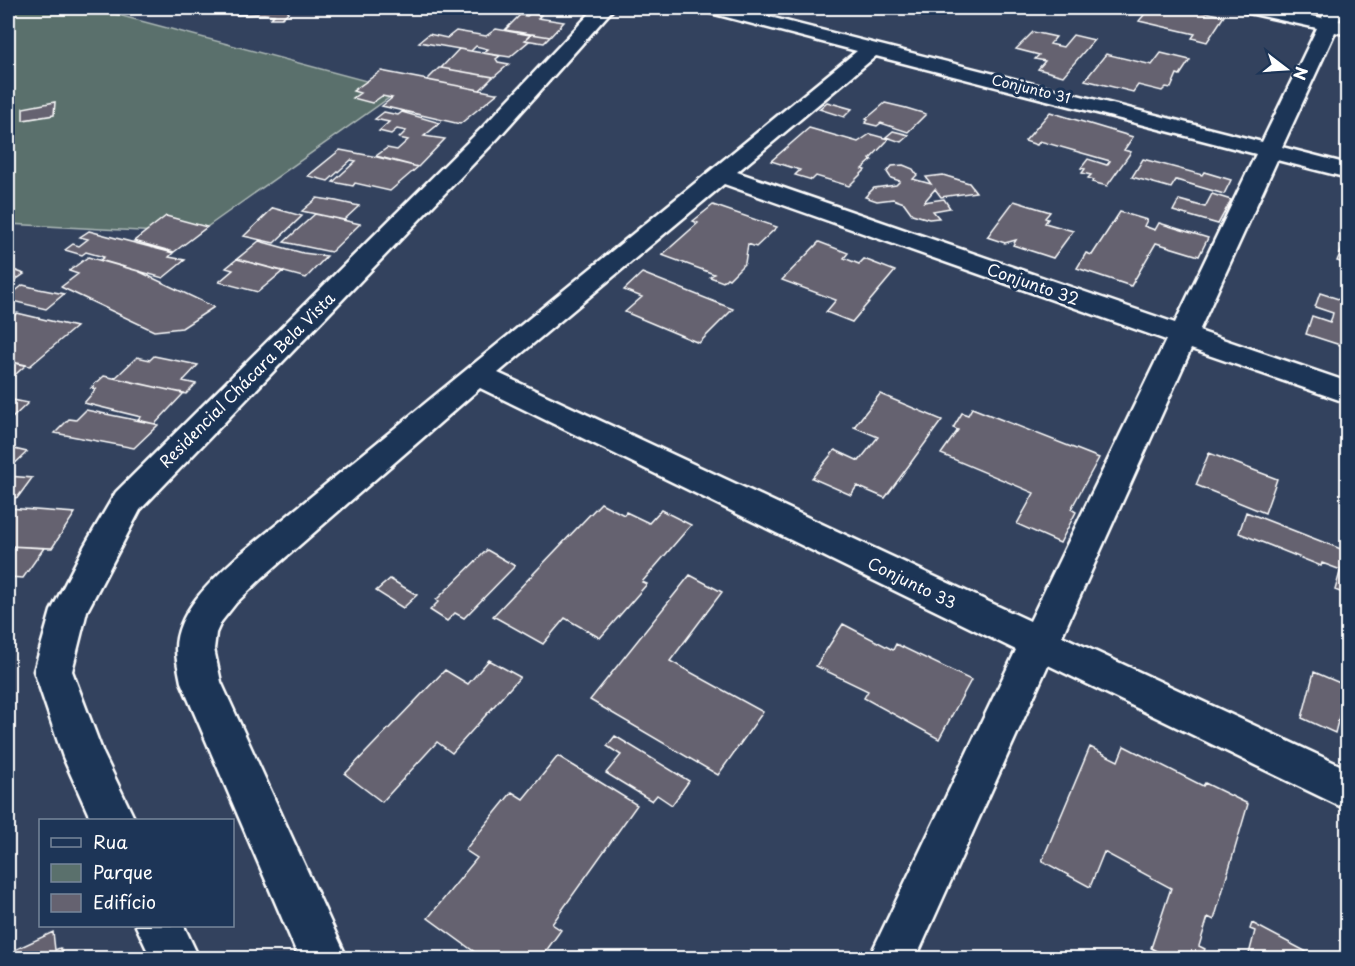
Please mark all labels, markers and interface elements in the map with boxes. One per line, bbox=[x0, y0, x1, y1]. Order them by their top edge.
north arrow bbox=[1256, 39, 1316, 99]
text: N bbox=[1288, 64, 1315, 83]
street label: Conjunto 31 bbox=[990, 69, 1073, 108]
street label: Conjunto 32 bbox=[984, 256, 1082, 310]
street label: Residencial Chácara Bela Vista bbox=[153, 286, 340, 473]
street label: Conjunto 33 bbox=[864, 550, 961, 614]
legend bbox=[39, 819, 234, 927]
text: Rua bbox=[93, 828, 128, 855]
text: Parque bbox=[93, 858, 153, 885]
text: Edifício bbox=[93, 888, 156, 915]

